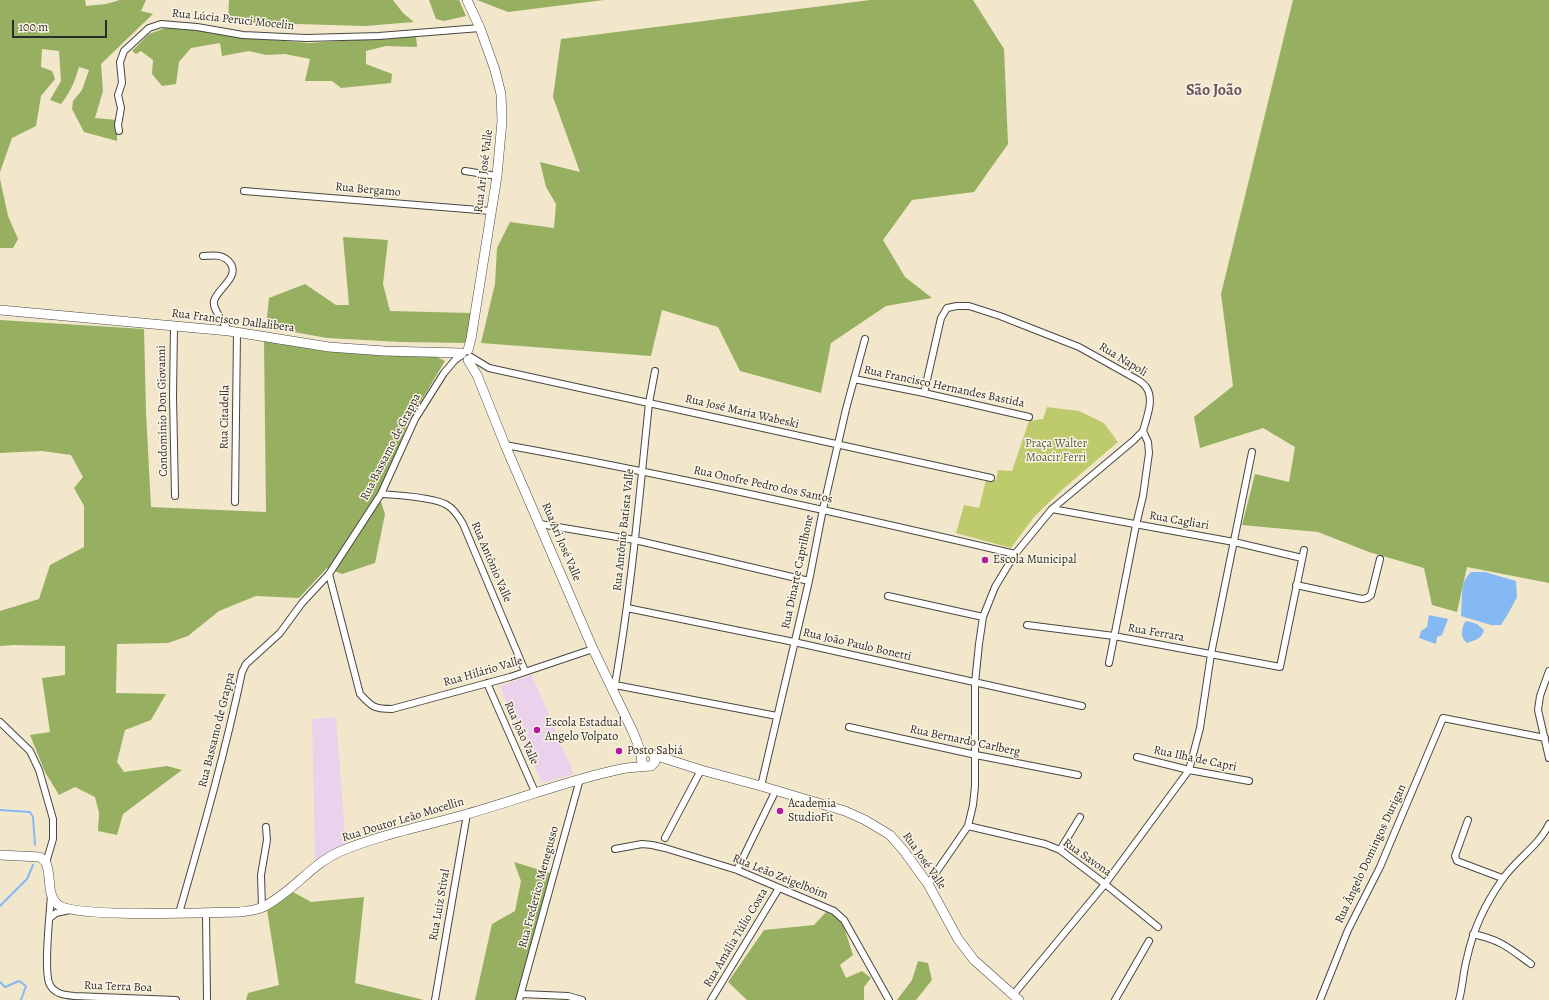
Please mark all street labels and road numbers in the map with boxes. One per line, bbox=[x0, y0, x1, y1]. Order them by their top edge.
street label: Rua Lúcia Peruci Mocelin bbox=[171, 6, 295, 34]
street label: Rua Ari José Valle bbox=[472, 129, 496, 213]
street label: Rua Bergamo bbox=[335, 180, 401, 200]
street label: Rua Francisco Dallalibera bbox=[171, 306, 295, 336]
street label: Rua Napoli bbox=[1096, 340, 1150, 380]
street label: Condomínio Don Giovanni bbox=[155, 345, 171, 477]
street label: Rua Francisco Hernandes Bastida bbox=[862, 363, 1026, 411]
street label: Rua Citadella bbox=[217, 384, 233, 450]
street label: Rua Bassamo de Grappa bbox=[358, 391, 424, 503]
street label: Rua José Maria Wabeski bbox=[684, 392, 800, 432]
street label: Rua Onofre Pedro dos Santos bbox=[692, 463, 834, 507]
street label: Rua Antônio Batista Valle bbox=[610, 468, 638, 592]
street label: Rua Ari José Valle bbox=[538, 501, 584, 583]
street label: Rua Cagliari bbox=[1148, 509, 1210, 533]
street label: Rua Dinarte Caprilhone bbox=[779, 514, 817, 630]
street label: Rua Antônio Valle bbox=[468, 520, 514, 604]
street label: Rua Ferrara bbox=[1127, 621, 1185, 645]
street label: Rua João Paulo Bonetti bbox=[801, 626, 913, 664]
street label: Rua Hilário Valle bbox=[442, 654, 524, 690]
street label: Rua Bassamo de Grappa bbox=[196, 671, 238, 789]
street label: Rua João Valle bbox=[501, 699, 541, 767]
street label: Rua Bernardo Carlberg bbox=[908, 722, 1022, 760]
street label: Rua Ilha de Capri bbox=[1152, 743, 1238, 775]
street label: Rua Ângelo Domingos Durigan bbox=[1332, 782, 1410, 926]
street label: Rua Doutor Leão Mocellin bbox=[340, 795, 466, 845]
street label: Rua Frederico Menegusso bbox=[516, 825, 562, 949]
street label: Rua José Valle bbox=[899, 830, 949, 892]
street label: Rua Savona bbox=[1060, 836, 1114, 880]
street label: Rua Leão Zeigelboim bbox=[730, 851, 830, 903]
street label: Rua Luíz Stival bbox=[427, 868, 453, 942]
street label: Rua Amália Túlio Costa bbox=[701, 886, 771, 990]
street label: Rua Terra Boa bbox=[84, 979, 152, 995]

